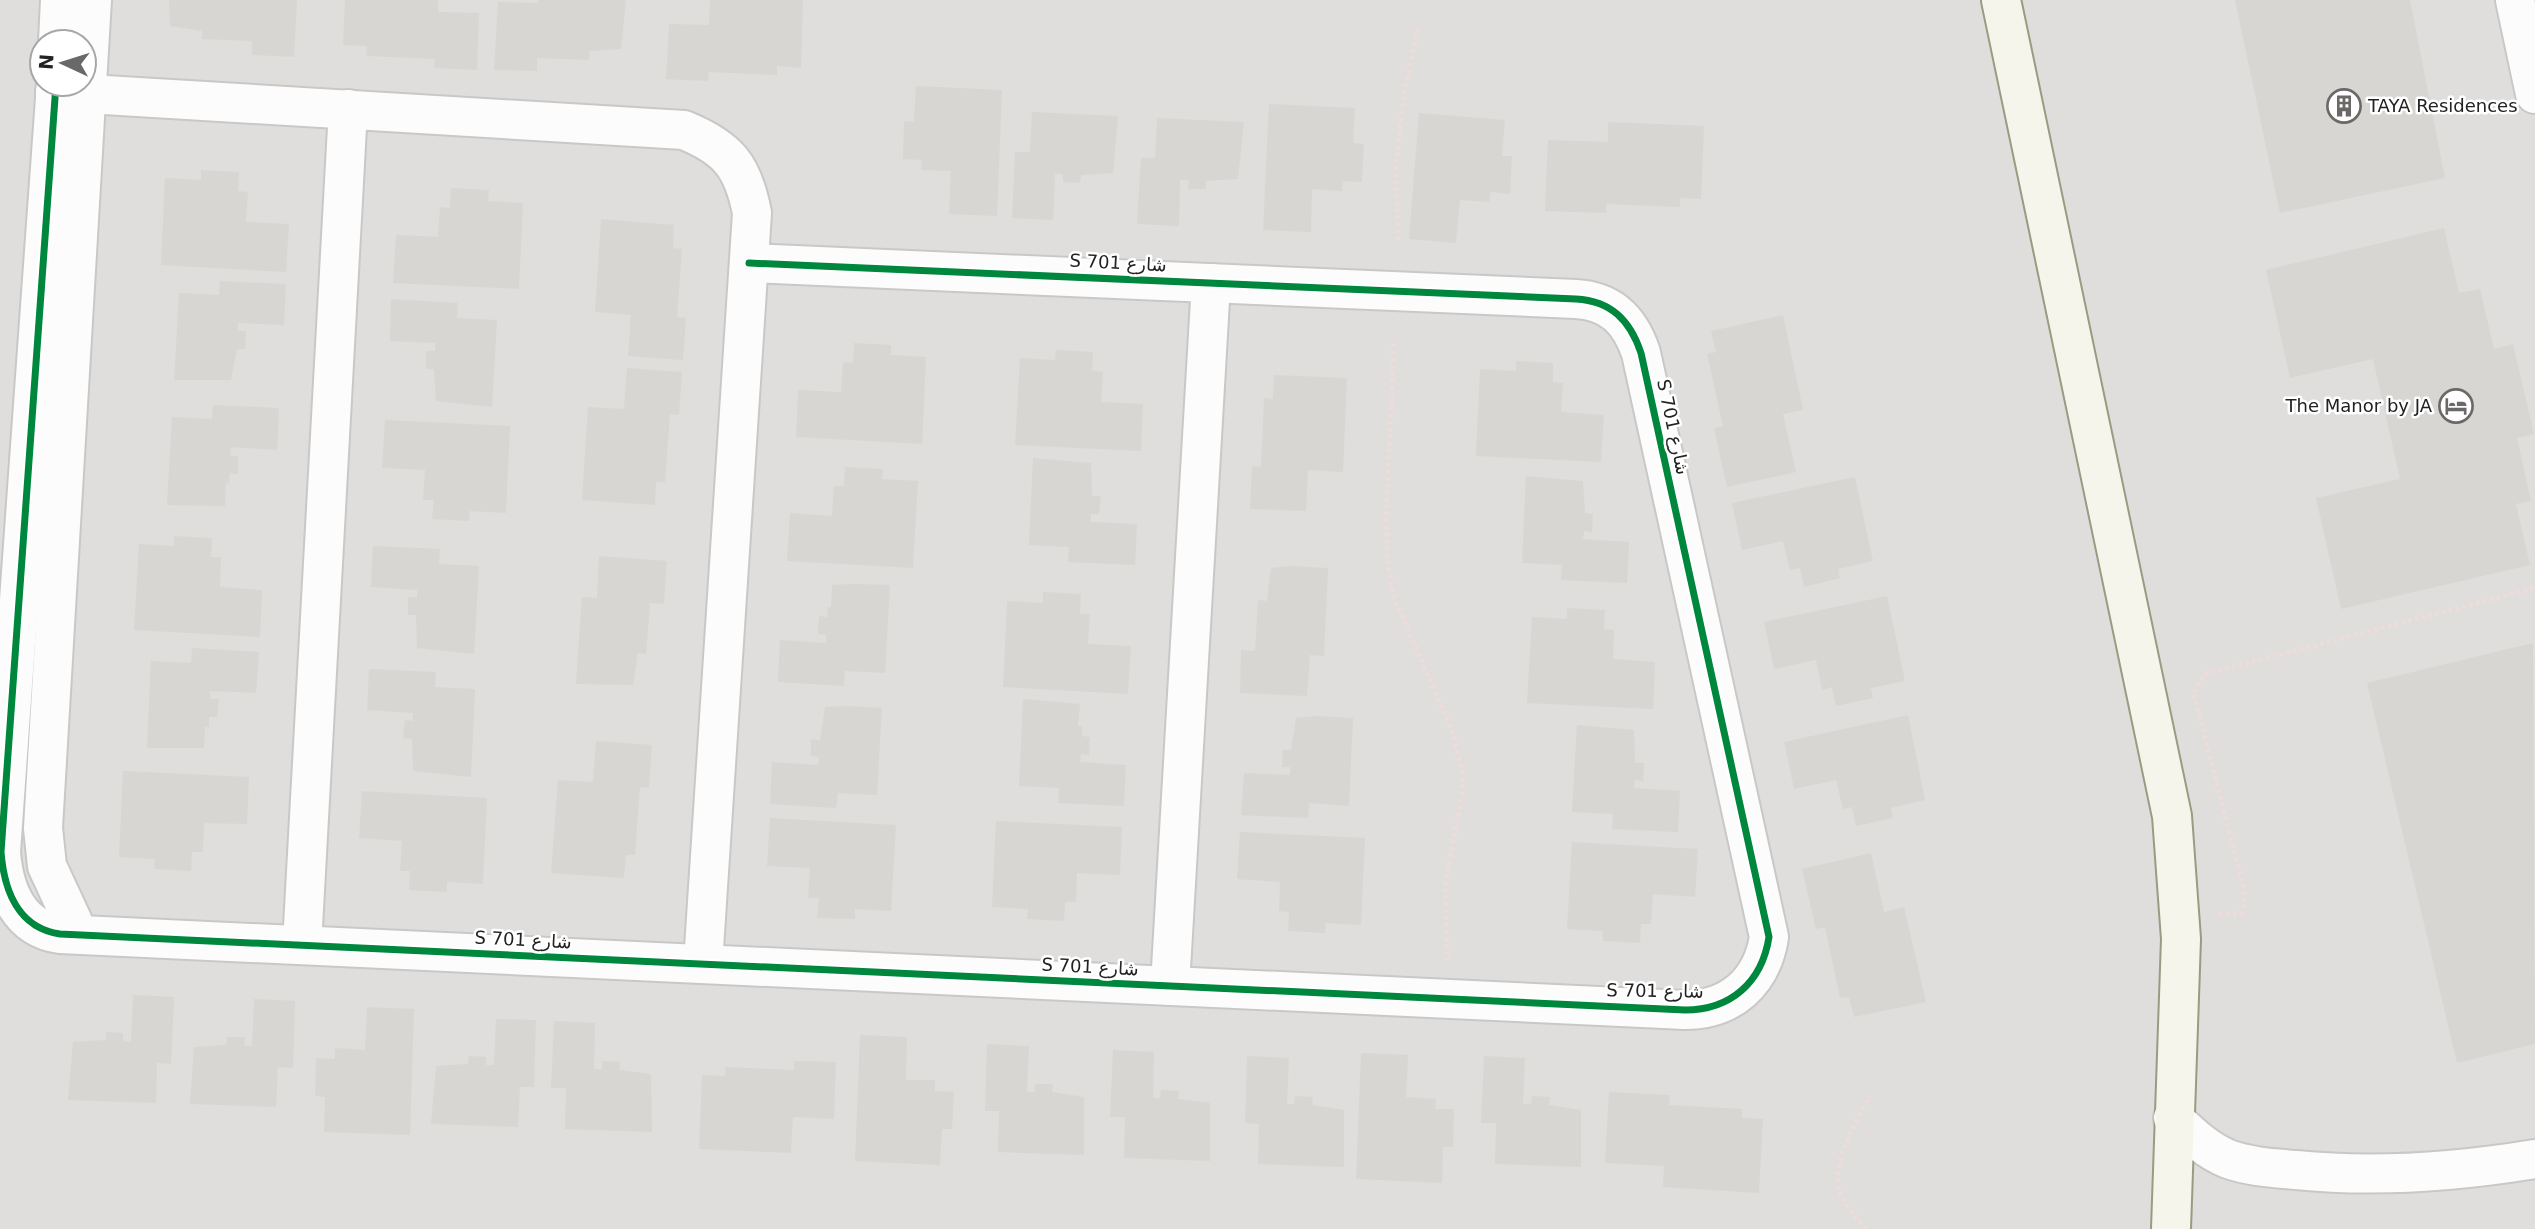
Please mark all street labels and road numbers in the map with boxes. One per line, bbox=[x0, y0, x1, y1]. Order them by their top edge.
street label: S 701 شارع bbox=[1069, 249, 1167, 277]
street label: S 701 شارع bbox=[1652, 377, 1694, 477]
street label: S 701 شارع bbox=[474, 926, 572, 954]
street label: S 701 شارع bbox=[1041, 953, 1139, 981]
street label: S 701 شارع bbox=[1606, 979, 1704, 1003]

